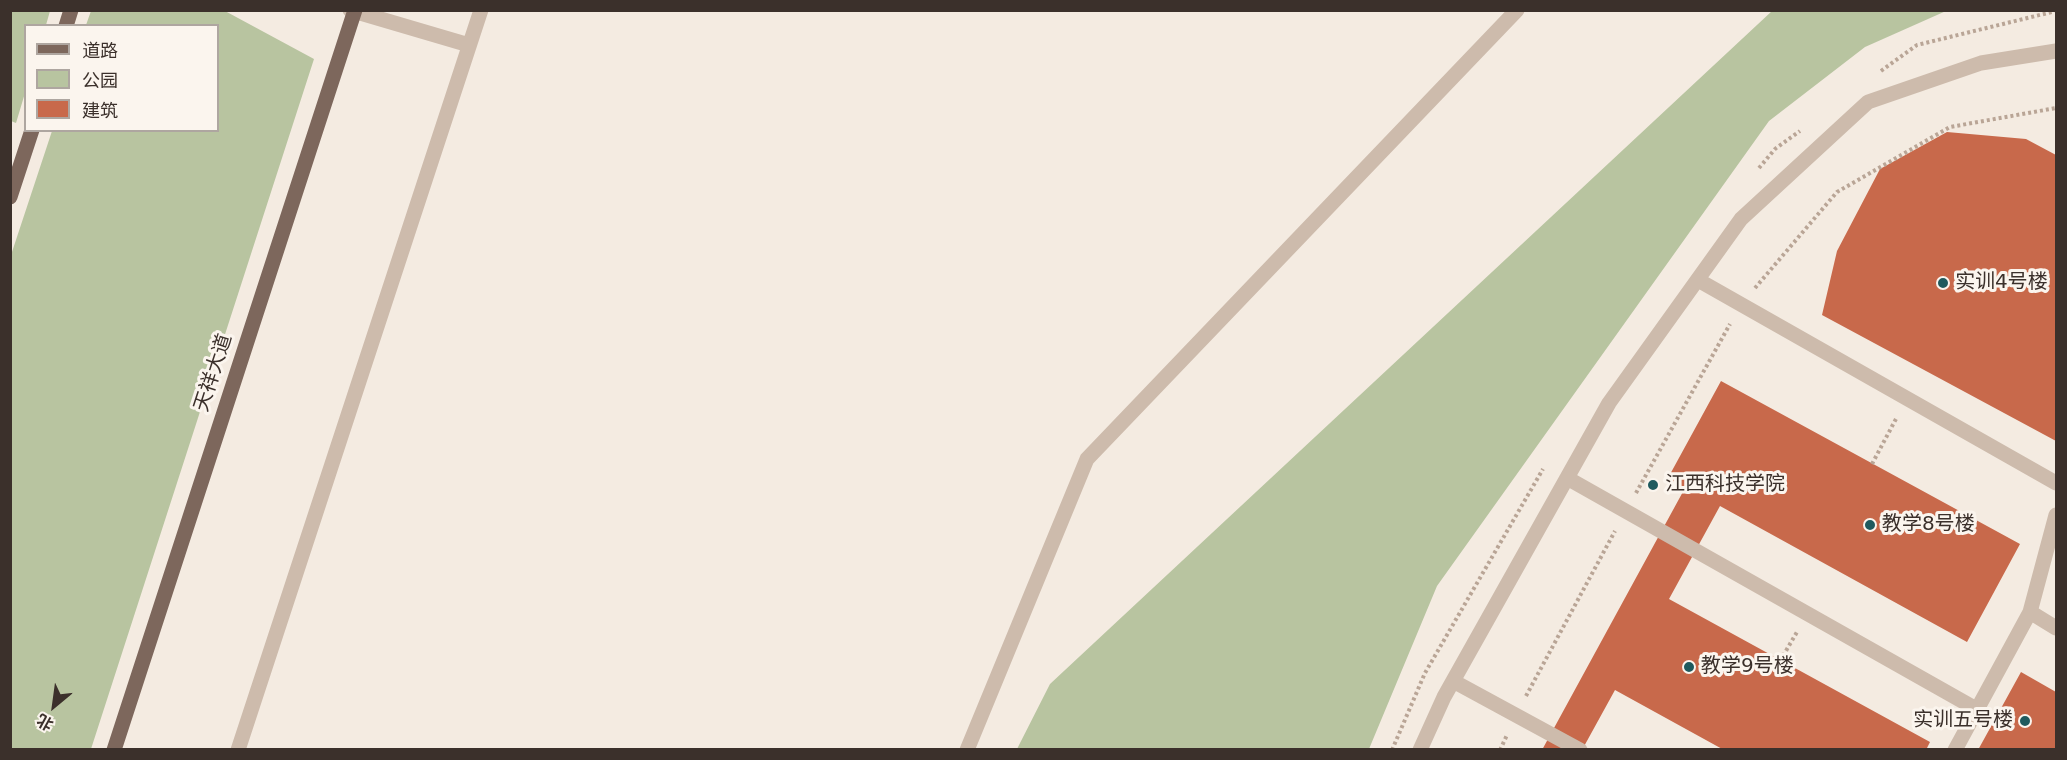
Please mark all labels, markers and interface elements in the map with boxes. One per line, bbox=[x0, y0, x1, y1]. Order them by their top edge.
legend bbox=[24, 24, 219, 132]
text: 道路 bbox=[82, 40, 118, 61]
text: 公园 bbox=[82, 70, 118, 91]
text: 建筑 bbox=[82, 100, 118, 121]
place label: 实训4号楼 bbox=[1955, 271, 2048, 295]
marker: 实训4号楼 bbox=[1936, 276, 1950, 290]
street label: 天祥大道 bbox=[190, 331, 238, 415]
place label: 江西科技学院 bbox=[1665, 473, 1785, 497]
marker: 江西科技学院 bbox=[1646, 478, 1660, 492]
place label: 教学8号楼 bbox=[1882, 513, 1975, 537]
marker: 教学8号楼 bbox=[1863, 518, 1877, 532]
place label: 教学9号楼 bbox=[1701, 655, 1794, 679]
marker: 教学9号楼 bbox=[1682, 660, 1696, 674]
north arrow bbox=[24, 676, 84, 736]
place label: 实训五号楼 bbox=[1913, 709, 2013, 733]
text: 北 bbox=[33, 710, 57, 734]
marker: 实训五号楼 bbox=[2018, 714, 2032, 728]

